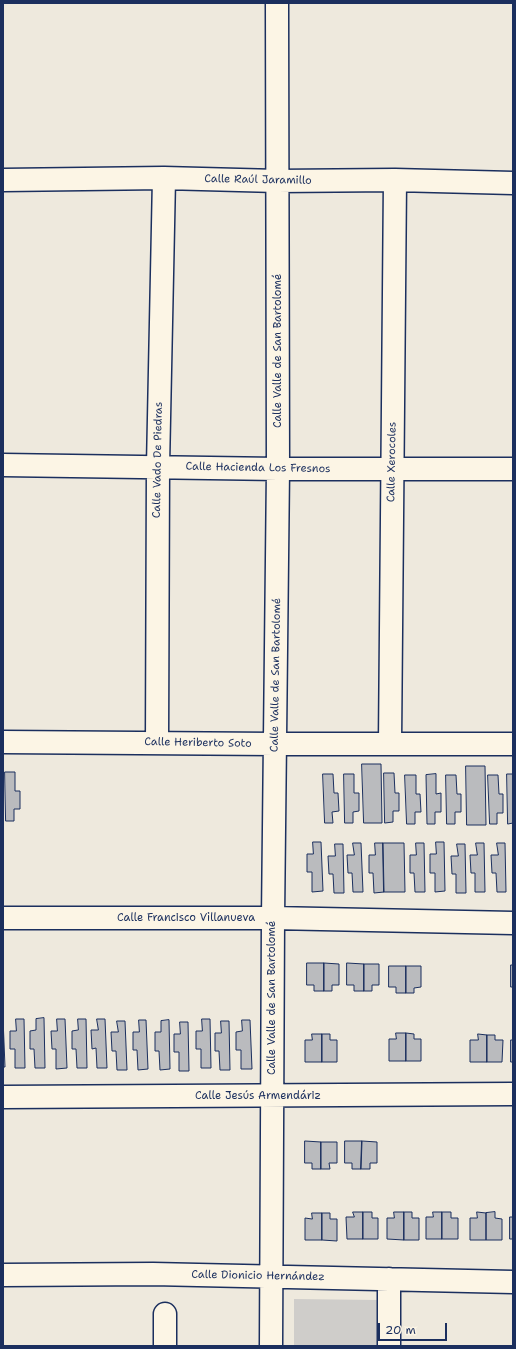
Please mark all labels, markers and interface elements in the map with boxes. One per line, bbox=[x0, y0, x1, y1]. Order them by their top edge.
street label: Calle Raúl Jaramillo bbox=[204, 172, 312, 188]
street label: Calle Valle de San Bartolomé bbox=[271, 274, 285, 428]
street label: Calle Vado De Piedras bbox=[150, 402, 166, 518]
street label: Calle Xerocoles bbox=[385, 422, 399, 502]
street label: Calle Hacienda Los Fresnos bbox=[185, 460, 331, 476]
street label: Calle Valle de San Bartolomé bbox=[268, 598, 284, 752]
street label: Calle Heriberto Soto bbox=[144, 735, 252, 751]
street label: Calle Francisco Villanueva bbox=[117, 911, 255, 925]
street label: Calle Valle de San Bartolomé bbox=[265, 921, 279, 1075]
street label: Calle Jesús Armendáriz bbox=[195, 1089, 321, 1103]
street label: Calle Dionicio Hernández bbox=[191, 1268, 325, 1284]
scale bar bbox=[380, 1315, 449, 1341]
text: 20 m bbox=[385, 1322, 416, 1338]

